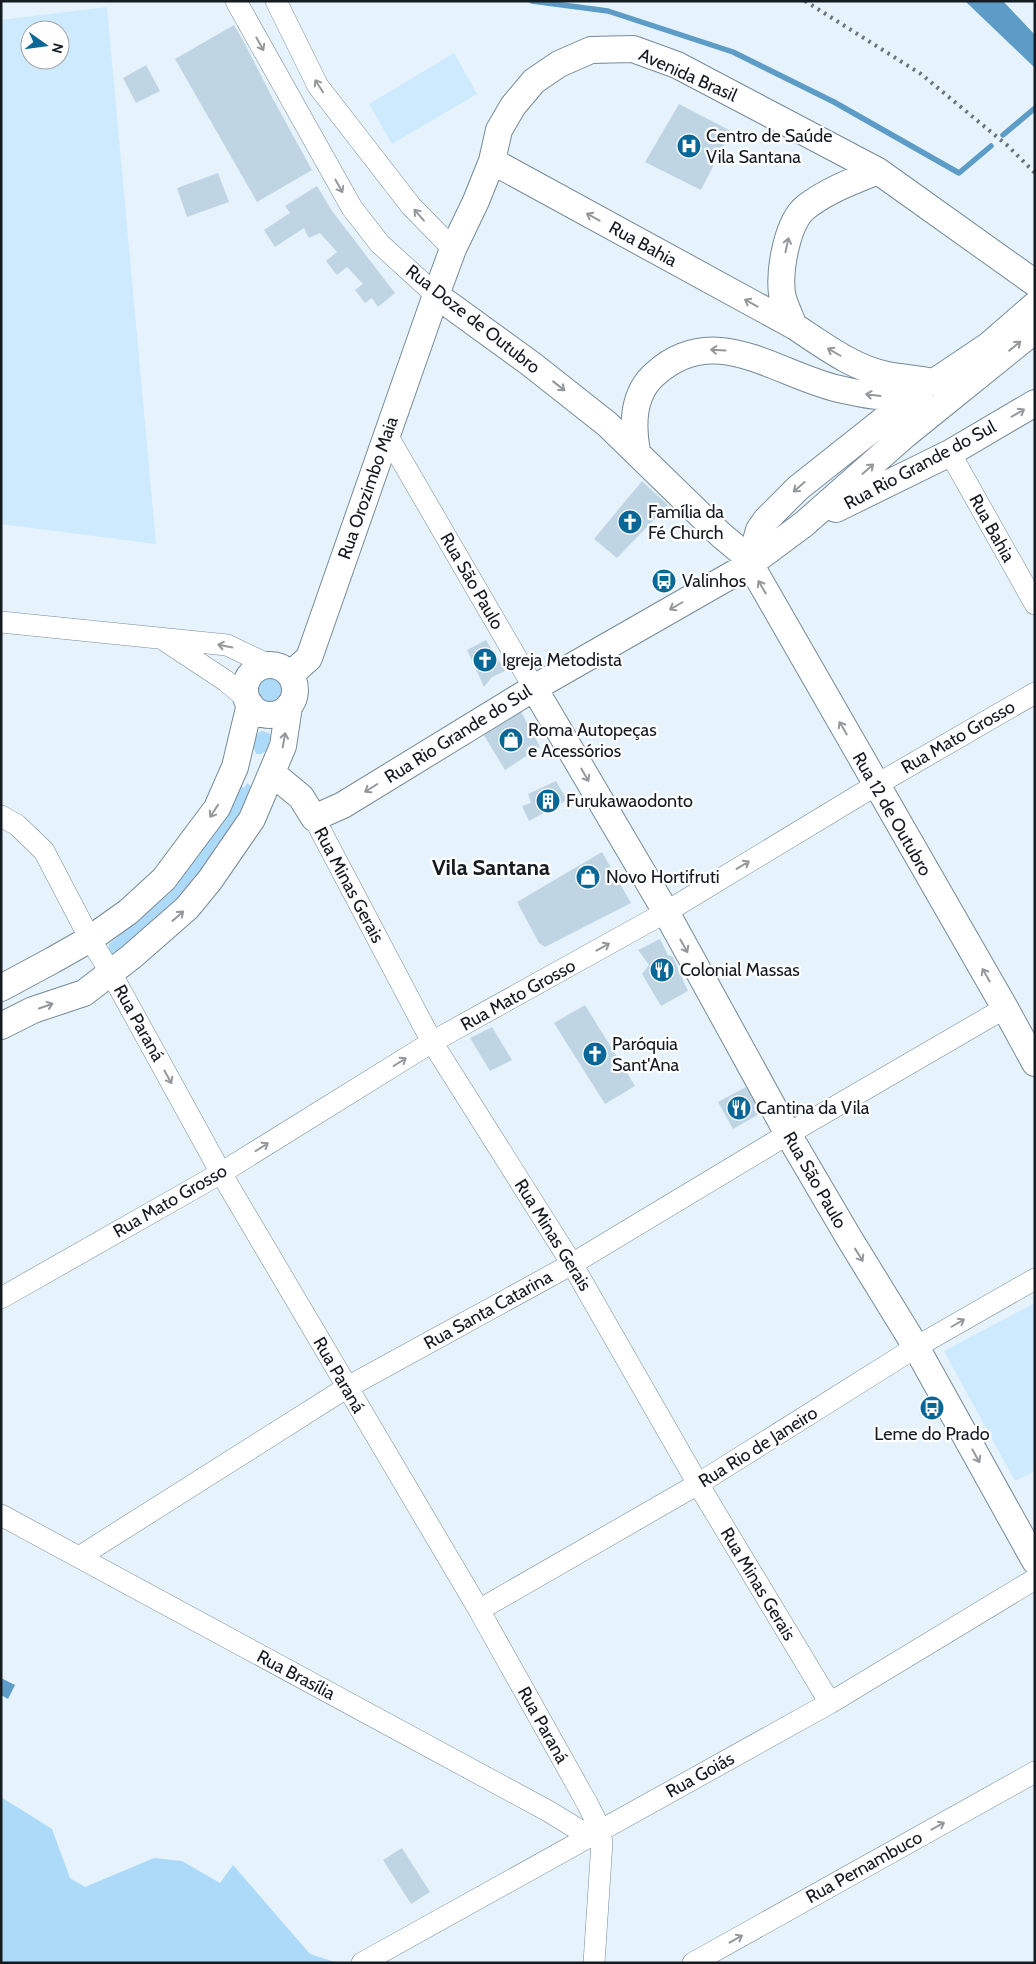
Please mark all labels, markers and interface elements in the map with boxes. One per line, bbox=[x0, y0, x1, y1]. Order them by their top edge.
north arrow bbox=[20, 20, 70, 70]
one-way arrow bbox=[255, 36, 265, 50]
text: N bbox=[48, 41, 68, 55]
street label: Avenida Brasil bbox=[635, 44, 741, 107]
one-way arrow bbox=[314, 80, 324, 94]
place label: Centro de Saúde Vila Santana bbox=[706, 125, 833, 168]
hospital icon: Centro de Saúde Vila Santana bbox=[676, 133, 702, 159]
one-way arrow bbox=[334, 178, 344, 193]
one-way arrow bbox=[413, 208, 424, 221]
one-way arrow bbox=[586, 211, 601, 221]
street label: Rua Bahia bbox=[605, 216, 681, 272]
one-way arrow bbox=[783, 237, 792, 253]
street label: Rua Doze de Outubro bbox=[401, 260, 545, 378]
one-way arrow bbox=[744, 298, 759, 307]
one-way arrow bbox=[1008, 341, 1021, 352]
one-way arrow bbox=[710, 346, 726, 355]
one-way arrow bbox=[828, 347, 842, 357]
one-way arrow bbox=[552, 381, 565, 392]
one-way arrow bbox=[865, 390, 881, 400]
one-way arrow bbox=[1010, 407, 1024, 417]
street label: Rua Orozimbo Maia bbox=[333, 414, 403, 562]
street label: Rua Rio Grande do Sul bbox=[840, 415, 1000, 514]
one-way arrow bbox=[862, 463, 875, 474]
one-way arrow bbox=[793, 481, 806, 493]
street label: Rua Bahia bbox=[964, 490, 1020, 566]
place label: Família da Fé Church bbox=[648, 501, 724, 544]
church icon: Família da Fé Church bbox=[617, 509, 643, 535]
street label: Rua São Paulo bbox=[435, 529, 509, 633]
bus stop icon: Valinhos bbox=[651, 568, 677, 594]
place label: Valinhos bbox=[682, 570, 746, 592]
one-way arrow bbox=[756, 581, 766, 595]
one-way arrow bbox=[669, 602, 684, 612]
one-way arrow bbox=[217, 640, 233, 650]
church icon: Igreja Metodista bbox=[472, 647, 498, 673]
place label: Igreja Metodista bbox=[502, 649, 622, 671]
street label: Rua Rio Grande do Sul bbox=[381, 680, 536, 788]
street label: Rua Mato Grosso bbox=[897, 695, 1019, 778]
place label: Roma Autopeças e Acessórios bbox=[528, 719, 657, 762]
one-way arrow bbox=[837, 722, 847, 736]
shop icon: Roma Autopeças e Acessórios bbox=[498, 727, 524, 753]
one-way arrow bbox=[279, 733, 289, 749]
street label: Rua 12 de Outubro bbox=[848, 748, 936, 880]
one-way arrow bbox=[581, 768, 591, 782]
one-way arrow bbox=[364, 783, 378, 793]
building icon: Furukawaodonto bbox=[535, 788, 561, 814]
place label: Furukawaodonto bbox=[566, 790, 693, 812]
one-way arrow bbox=[209, 804, 220, 818]
street label: Rua Minas Gerais bbox=[309, 823, 389, 947]
district label: Vila Santana bbox=[432, 854, 550, 881]
one-way arrow bbox=[735, 860, 749, 870]
shop icon: Novo Hortifruti bbox=[575, 864, 601, 890]
place label: Novo Hortifruti bbox=[606, 866, 720, 888]
one-way arrow bbox=[171, 910, 184, 921]
one-way arrow bbox=[680, 938, 690, 953]
one-way arrow bbox=[595, 942, 610, 952]
street label: Rua Mato Grosso bbox=[457, 954, 579, 1036]
restaurant icon: Colonial Massas bbox=[649, 957, 675, 983]
place label: Colonial Massas bbox=[680, 959, 800, 981]
one-way arrow bbox=[980, 968, 990, 982]
street label: Rua Paraná bbox=[109, 981, 169, 1066]
one-way arrow bbox=[37, 1001, 53, 1010]
place label: Paróquia Sant'Ana bbox=[612, 1033, 680, 1076]
church icon: Paróquia Sant'Ana bbox=[582, 1041, 608, 1067]
one-way arrow bbox=[393, 1056, 407, 1066]
one-way arrow bbox=[164, 1069, 173, 1084]
restaurant icon: Cantina da Vila bbox=[726, 1095, 752, 1121]
place label: Cantina da Vila bbox=[756, 1097, 870, 1119]
street label: Rua São Paulo bbox=[778, 1128, 852, 1232]
one-way arrow bbox=[255, 1142, 269, 1153]
street label: Rua Mato Grosso bbox=[109, 1159, 231, 1242]
street label: Rua Minas Gerais bbox=[510, 1175, 596, 1295]
one-way arrow bbox=[855, 1247, 865, 1261]
street label: Rua Santa Catarina bbox=[420, 1266, 556, 1354]
one-way arrow bbox=[951, 1317, 965, 1327]
street label: Rua Paraná bbox=[308, 1333, 370, 1417]
bus stop icon: Leme do Prado bbox=[919, 1395, 945, 1421]
street label: Rua Rio de Janeiro bbox=[694, 1402, 822, 1492]
place label: Leme do Prado bbox=[874, 1423, 990, 1445]
one-way arrow bbox=[972, 1448, 982, 1462]
street label: Rua Minas Gerais bbox=[716, 1524, 800, 1644]
street label: Rua Brasília bbox=[253, 1645, 339, 1705]
street label: Rua Paraná bbox=[513, 1683, 573, 1768]
street label: Rua Goiás bbox=[662, 1747, 738, 1803]
one-way arrow bbox=[931, 1820, 945, 1830]
street label: Rua Pernambuco bbox=[802, 1826, 926, 1908]
one-way arrow bbox=[728, 1934, 743, 1944]

